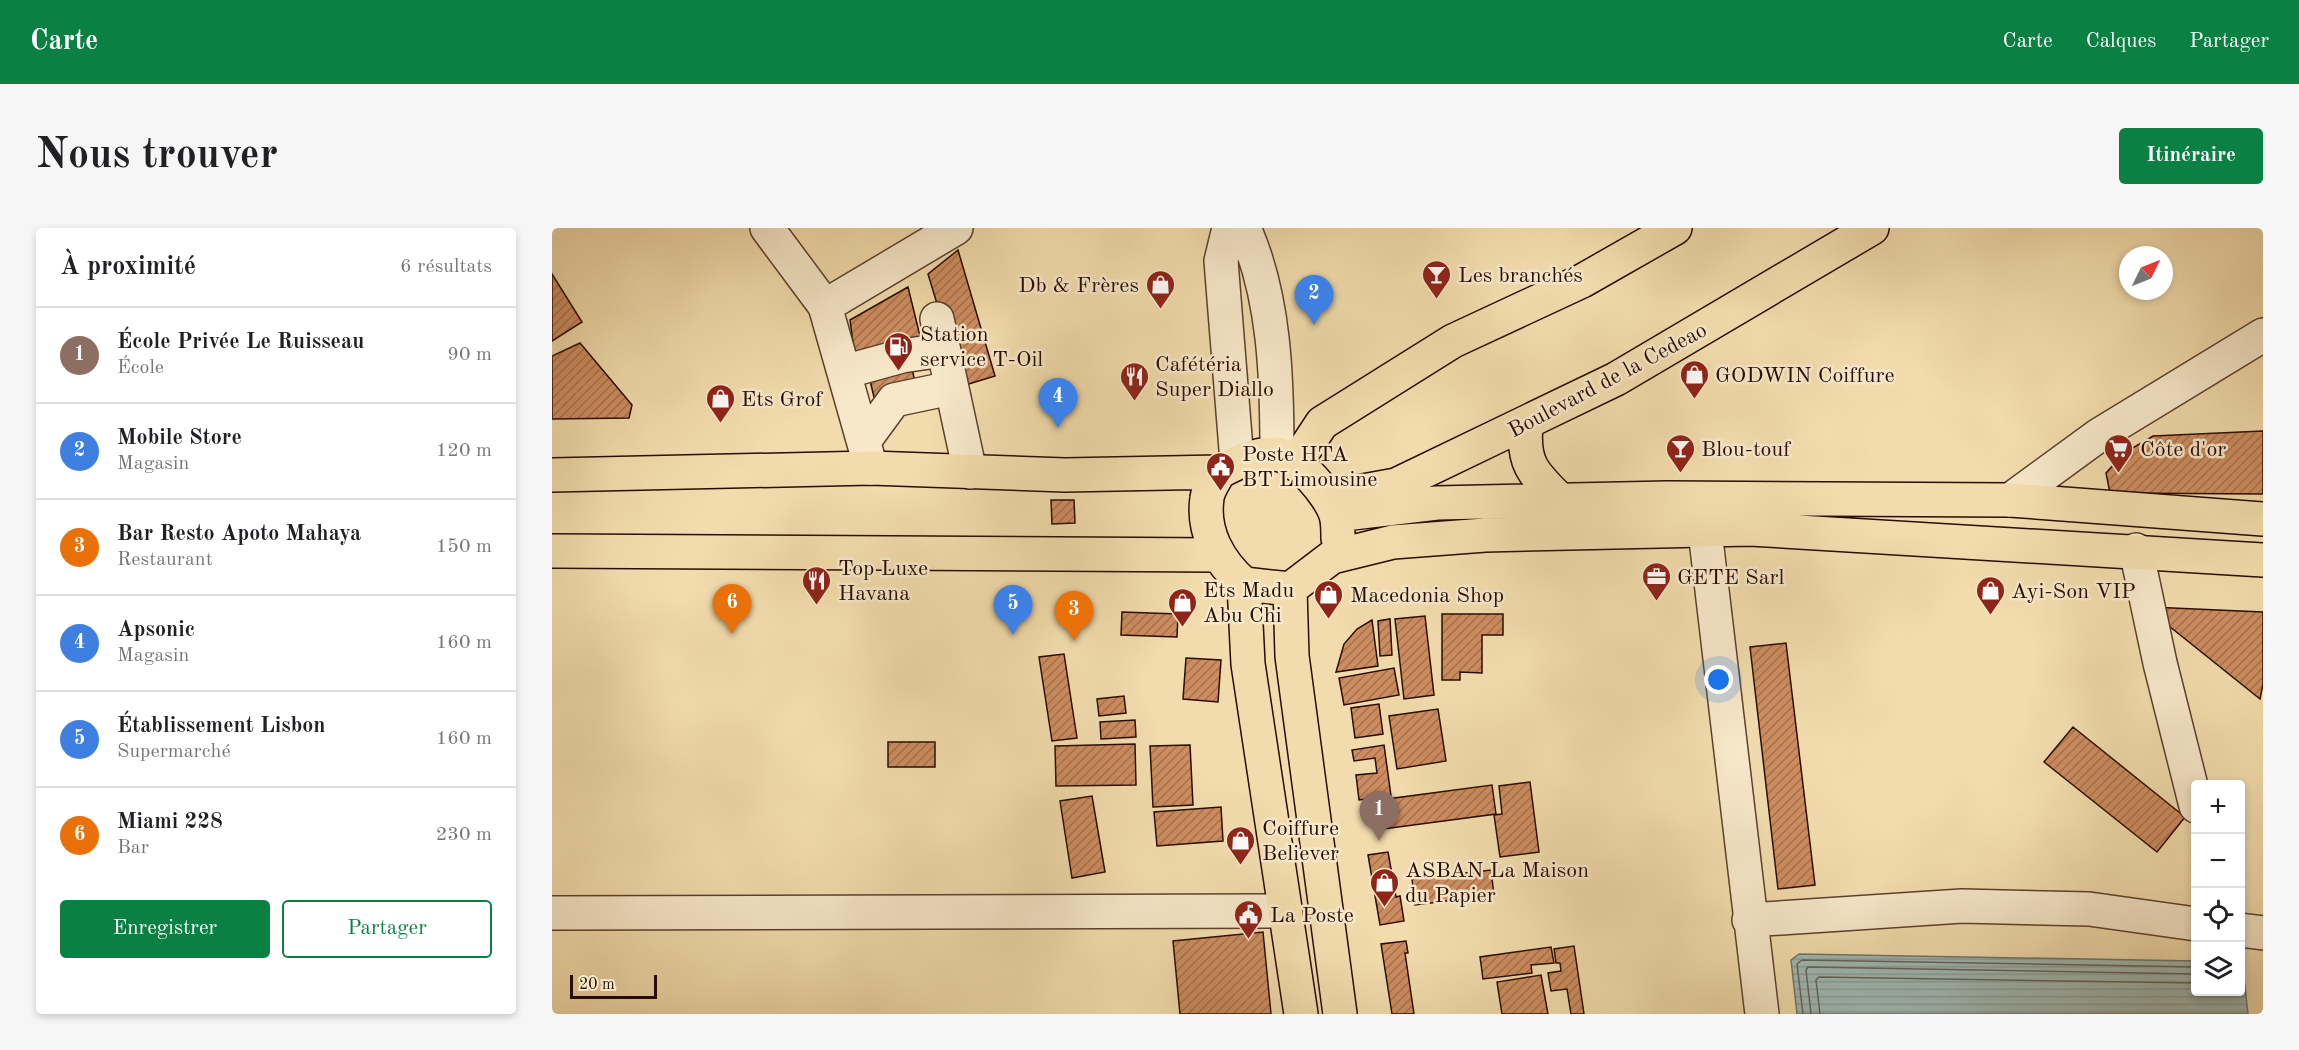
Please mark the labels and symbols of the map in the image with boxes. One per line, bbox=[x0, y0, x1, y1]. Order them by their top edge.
north arrow bbox=[2119, 246, 2173, 300]
bar icon: Les branchés bbox=[1421, 258, 1453, 300]
place label: Les branchés bbox=[1458, 265, 1583, 287]
shop icon: Db & Frères bbox=[1144, 268, 1176, 310]
place label: Db & Frères bbox=[1018, 275, 1139, 297]
pin: 2 bbox=[1294, 276, 1334, 325]
street label: Boulevard de la Cedeao bbox=[1505, 319, 1711, 442]
place label: Station service T-Oil bbox=[920, 324, 1043, 371]
fuel station icon: Station service T-Oil bbox=[883, 330, 915, 372]
place label: Cafétéria Super Diallo bbox=[1155, 354, 1274, 401]
shop icon: GODWIN Coiffure bbox=[1678, 358, 1710, 400]
restaurant icon: Cafétéria Super Diallo bbox=[1118, 360, 1150, 402]
place label: GODWIN Coiffure bbox=[1715, 365, 1895, 387]
pin: 4 bbox=[1038, 378, 1078, 428]
shop icon: Ets Grof bbox=[704, 382, 736, 424]
place label: Ets Grof bbox=[741, 389, 823, 411]
bar icon: Blou-touf bbox=[1664, 432, 1696, 474]
supermarket icon: Côte d'or bbox=[2103, 432, 2135, 474]
place label: Blou-touf bbox=[1701, 439, 1791, 461]
place label: Côte d'or bbox=[2140, 439, 2226, 461]
place label: Poste HTA BT Limousine bbox=[1242, 444, 1377, 491]
public building icon: Poste HTA BT Limousine bbox=[1205, 450, 1237, 492]
place label: Top Luxe Havana bbox=[838, 558, 928, 605]
office icon: GETE Sarl bbox=[1640, 560, 1672, 602]
restaurant icon: Top Luxe Havana bbox=[801, 564, 833, 606]
place label: GETE Sarl bbox=[1677, 567, 1785, 589]
shop icon: Ayi-Son VIP bbox=[1974, 574, 2006, 616]
shop icon: Macedonia Shop bbox=[1313, 578, 1345, 620]
place label: Ets Madu Abu Chi bbox=[1203, 580, 1294, 627]
place label: Ayi-Son VIP bbox=[2011, 581, 2136, 603]
pin: 6 bbox=[712, 584, 752, 634]
place label: Macedonia Shop bbox=[1350, 585, 1504, 607]
pin: 5 bbox=[994, 586, 1032, 635]
shop icon: Ets Madu Abu Chi bbox=[1166, 586, 1198, 628]
pin: 3 bbox=[1054, 592, 1094, 641]
your location bbox=[1704, 665, 1733, 694]
pin: 1 bbox=[1360, 792, 1398, 841]
place label: Coiffure Believer bbox=[1262, 818, 1339, 865]
shop icon: Coiffure Believer bbox=[1225, 824, 1257, 866]
place label: ASBAN La Maison du Papier bbox=[1405, 860, 1589, 907]
shop icon: ASBAN La Maison du Papier bbox=[1368, 866, 1400, 908]
public building icon: La Poste bbox=[1233, 898, 1265, 940]
place label: La Poste bbox=[1270, 905, 1354, 927]
scale bar bbox=[570, 972, 657, 1000]

